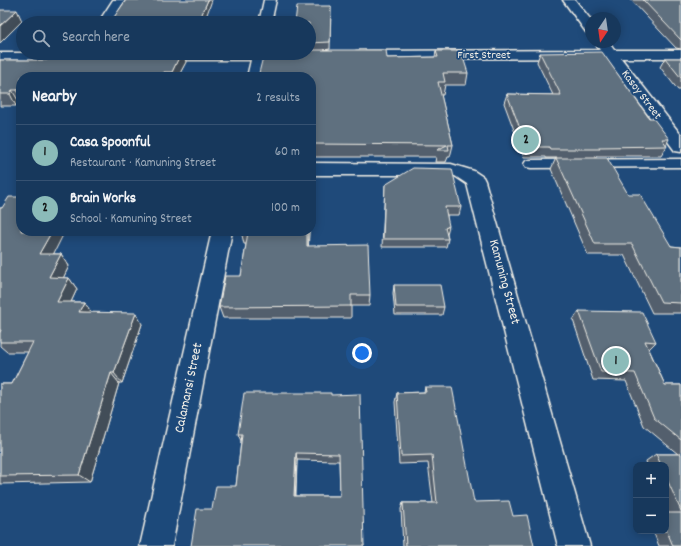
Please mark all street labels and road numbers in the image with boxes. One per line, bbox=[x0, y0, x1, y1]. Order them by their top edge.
street label: First Street bbox=[457, 47, 511, 64]
street label: Kasoy Street bbox=[617, 67, 666, 124]
street label: Kamuning Street bbox=[483, 237, 525, 327]
street label: Calamansi Street bbox=[170, 341, 208, 435]

